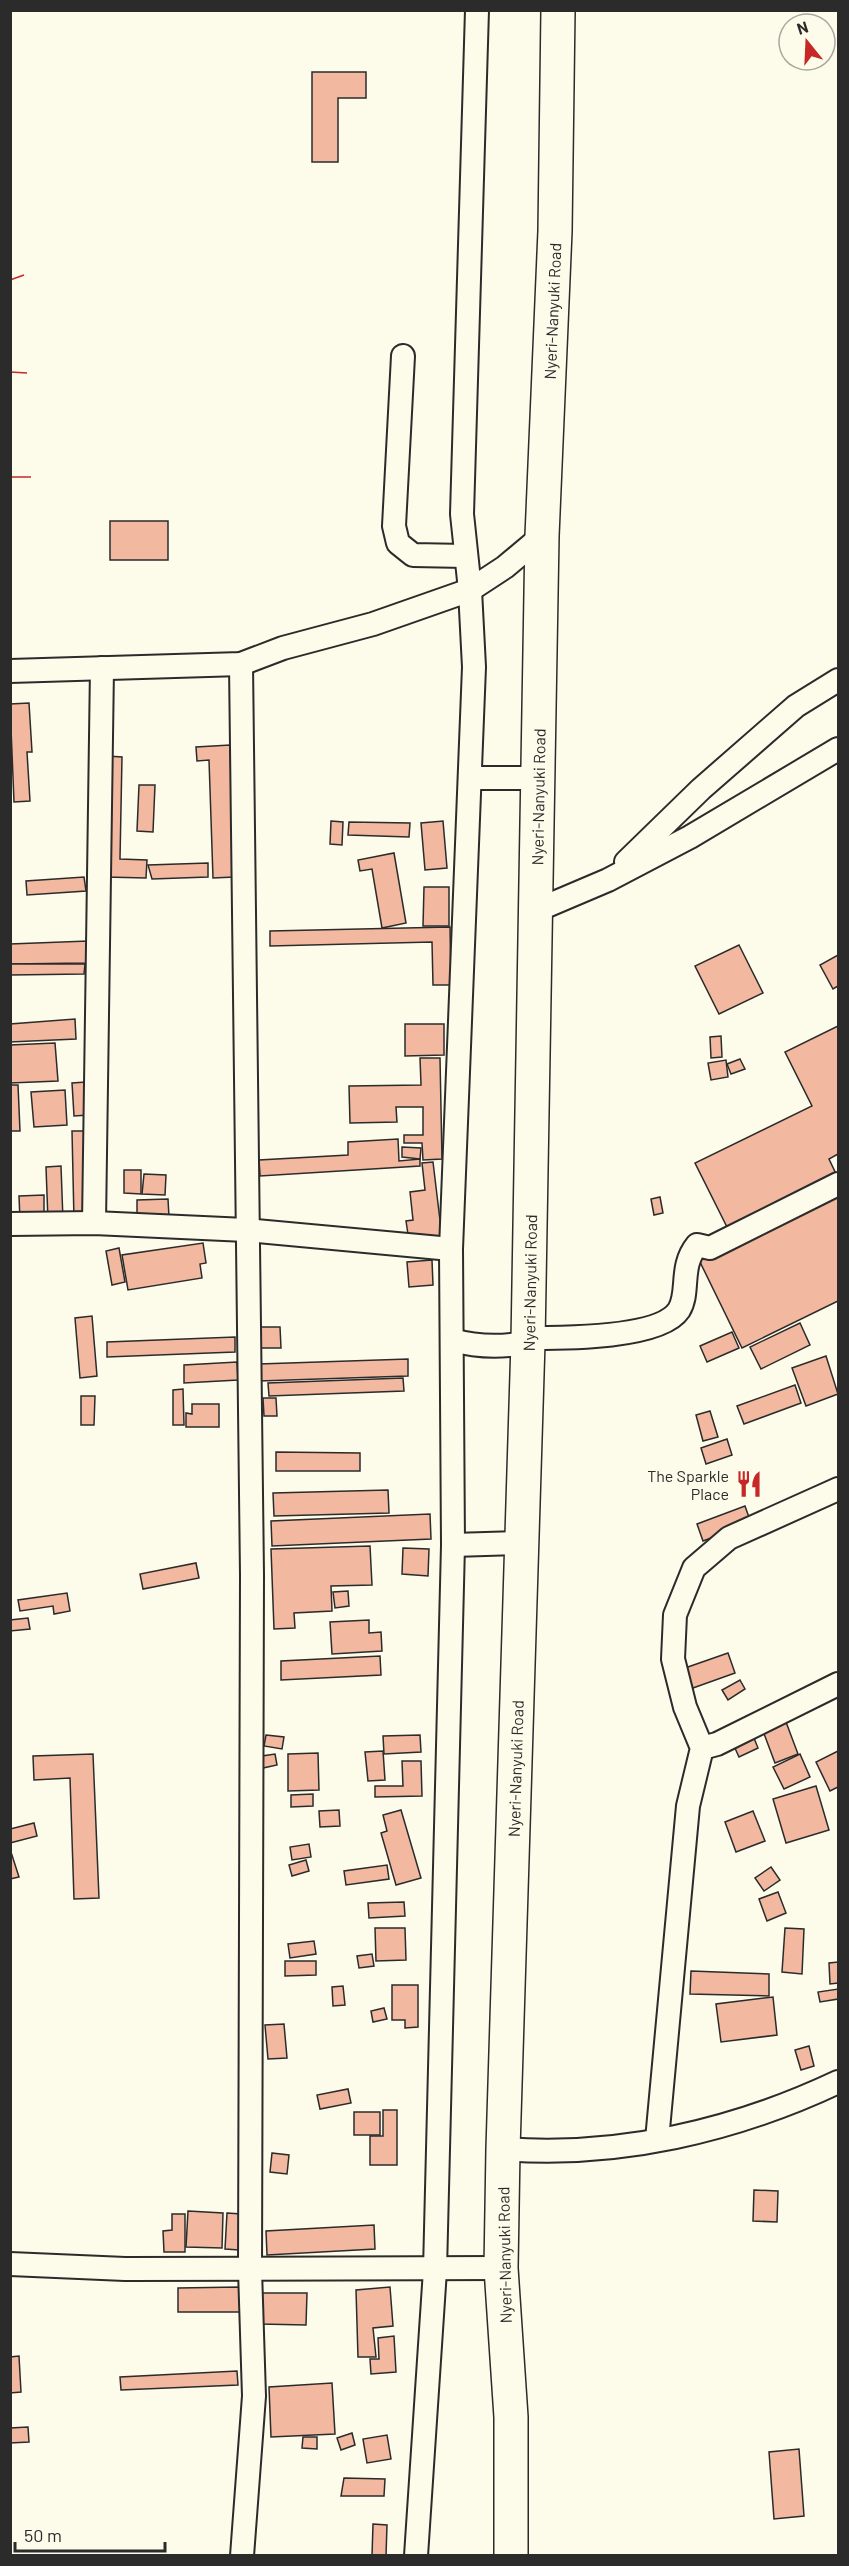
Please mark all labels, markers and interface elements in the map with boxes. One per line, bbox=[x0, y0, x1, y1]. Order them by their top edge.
north arrow bbox=[777, 12, 837, 72]
text: N bbox=[794, 17, 810, 38]
street label: Nyeri-Nanyuki Road bbox=[539, 242, 564, 380]
street label: Nyeri-Nanyuki Road bbox=[527, 728, 548, 865]
street label: Nyeri-Nanyuki Road bbox=[518, 1214, 540, 1351]
place label: The Sparkle Place bbox=[647, 1466, 729, 1503]
restaurant icon: The Sparkle Place bbox=[734, 1469, 764, 1499]
street label: Nyeri-Nanyuki Road bbox=[503, 1700, 526, 1837]
street label: Nyeri-Nanyuki Road bbox=[493, 2186, 515, 2324]
scale bar bbox=[15, 2515, 165, 2553]
text: 50 m bbox=[24, 2524, 62, 2546]

